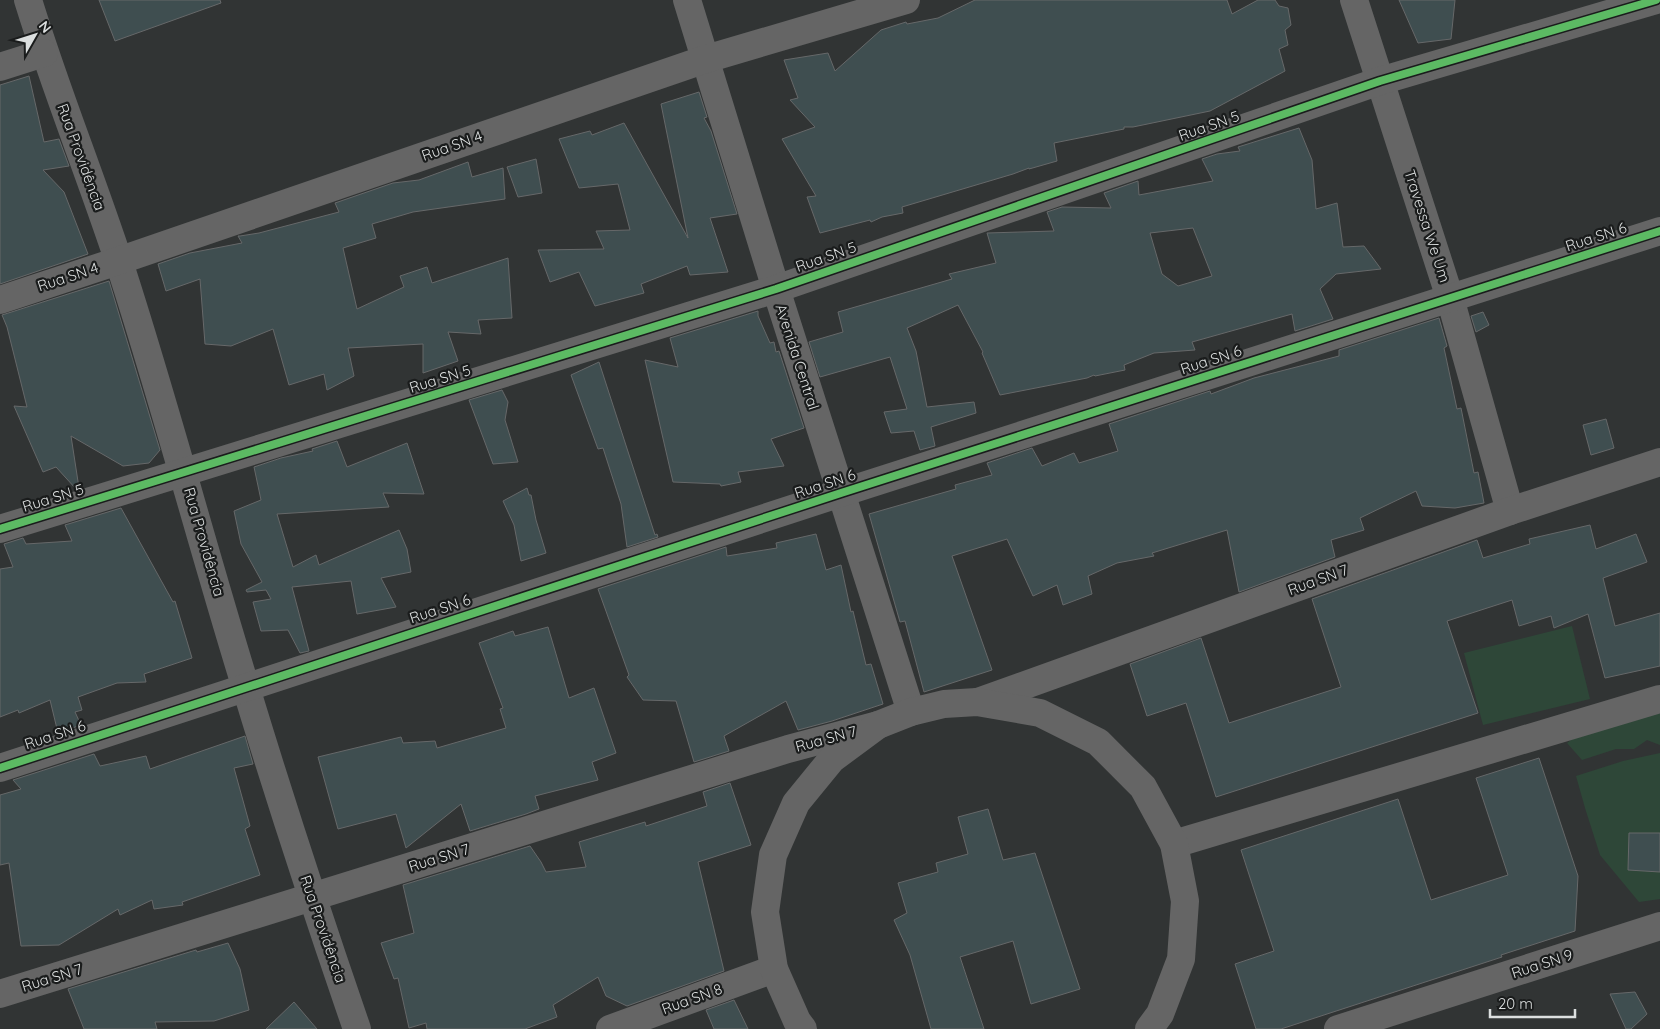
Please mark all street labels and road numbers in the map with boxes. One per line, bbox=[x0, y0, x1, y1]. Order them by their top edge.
street label: Rua Providência bbox=[53, 101, 110, 213]
street label: Rua SN 5 bbox=[1176, 106, 1242, 145]
street label: Rua SN 4 bbox=[419, 126, 485, 165]
street label: Travessa We Um bbox=[1400, 167, 1455, 285]
street label: Rua SN 6 bbox=[1563, 218, 1629, 255]
street label: Rua SN 5 bbox=[793, 237, 859, 276]
street label: Rua SN 4 bbox=[35, 258, 101, 295]
street label: Avenida Central bbox=[771, 302, 823, 412]
street label: Rua SN 6 bbox=[1178, 341, 1244, 378]
street label: Rua SN 5 bbox=[407, 360, 473, 397]
street label: Rua SN 6 bbox=[792, 465, 858, 502]
street label: Rua SN 5 bbox=[20, 479, 86, 516]
street label: Rua Providência bbox=[180, 485, 229, 599]
street label: Rua SN 7 bbox=[1285, 560, 1351, 599]
street label: Rua SN 6 bbox=[407, 590, 473, 627]
street label: Rua SN 6 bbox=[22, 716, 88, 753]
street label: Rua SN 7 bbox=[793, 721, 859, 756]
street label: Rua SN 7 bbox=[406, 839, 472, 876]
street label: Rua Providência bbox=[296, 873, 351, 985]
street label: Rua SN 9 bbox=[1509, 945, 1575, 982]
street label: Rua SN 7 bbox=[19, 959, 85, 996]
street label: Rua SN 8 bbox=[659, 979, 725, 1018]

